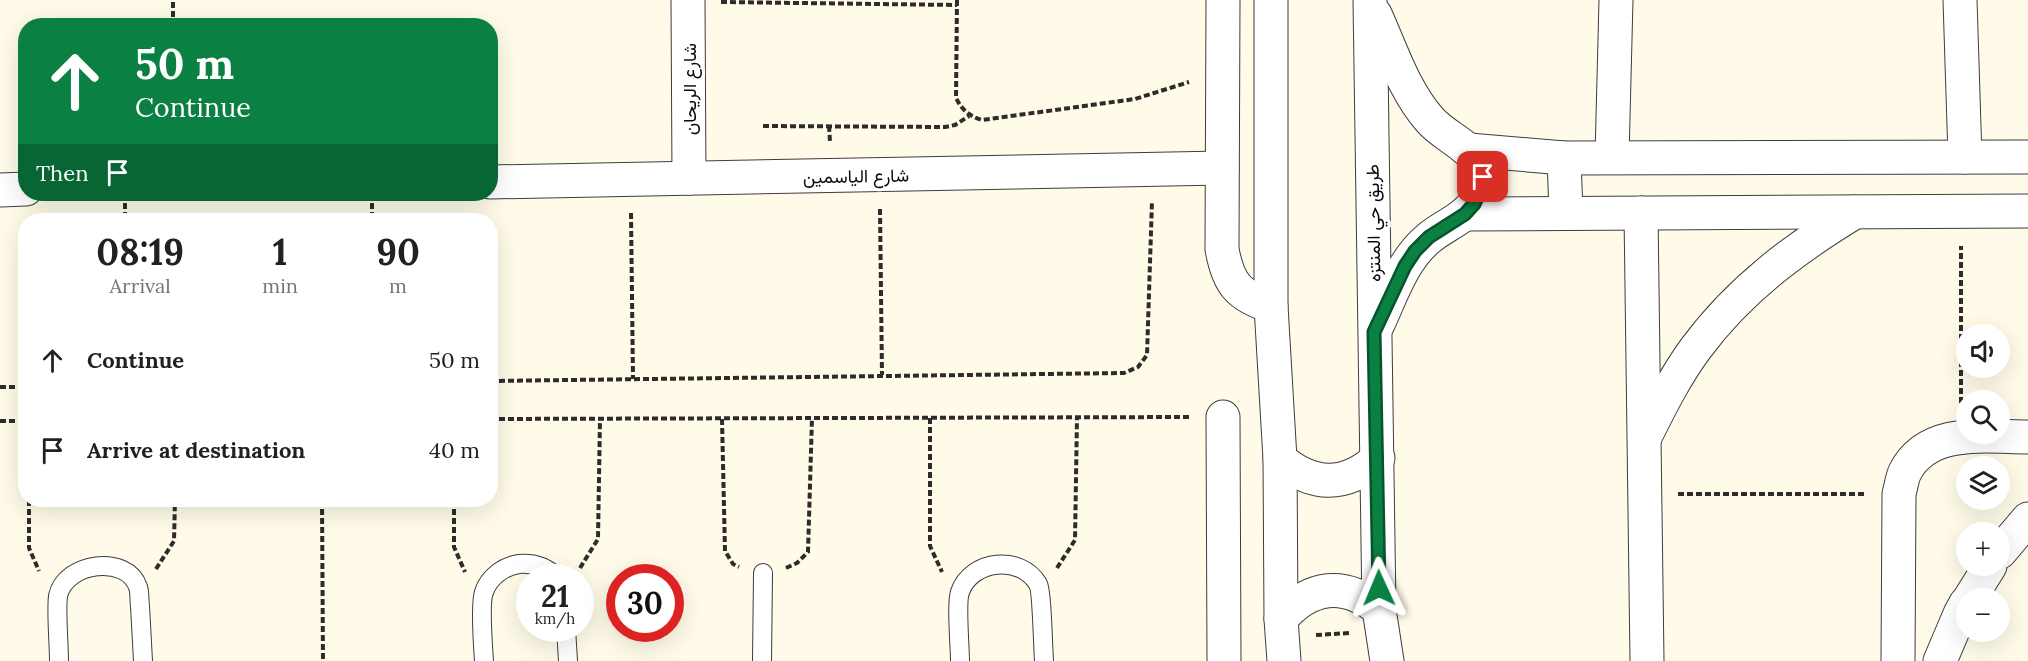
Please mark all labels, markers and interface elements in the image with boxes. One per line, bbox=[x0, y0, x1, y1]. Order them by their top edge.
text: 50 m bbox=[135, 37, 234, 91]
icon: ahead bbox=[36, 42, 114, 120]
street label: شارع الريحان bbox=[678, 43, 702, 135]
text: Continue bbox=[135, 90, 251, 124]
pin bbox=[1457, 151, 1508, 202]
icon: arrive bbox=[101, 156, 134, 189]
text: Then bbox=[36, 159, 89, 187]
icon: arrive bbox=[1466, 160, 1499, 193]
street label: شارع الياسمين bbox=[803, 164, 909, 189]
street label: طريق حي المنتزه bbox=[1360, 164, 1390, 282]
text: 08:19 bbox=[96, 229, 184, 275]
text: 1 bbox=[273, 229, 287, 275]
text: 90 bbox=[376, 229, 420, 275]
text: Arrival bbox=[110, 273, 171, 298]
text: min bbox=[262, 273, 298, 298]
text: m bbox=[389, 273, 407, 298]
map controls bbox=[1956, 324, 2010, 642]
button: sound bbox=[1956, 324, 2010, 378]
icon: ahead bbox=[36, 344, 69, 377]
text: Continue bbox=[87, 346, 184, 374]
text: 50 m bbox=[429, 346, 480, 374]
button: search bbox=[1956, 390, 2010, 444]
icon: arrive bbox=[36, 434, 69, 467]
text: Arrive at destination bbox=[87, 436, 305, 464]
text: 40 m bbox=[429, 436, 480, 464]
button: layers bbox=[1956, 456, 2010, 510]
button: + bbox=[1956, 522, 2010, 576]
position arrow bbox=[1347, 556, 1411, 620]
speed limit sign: 30 bbox=[606, 564, 684, 642]
text: 21 bbox=[541, 577, 569, 615]
button: − bbox=[1956, 588, 2010, 642]
text: km/h bbox=[535, 609, 575, 628]

